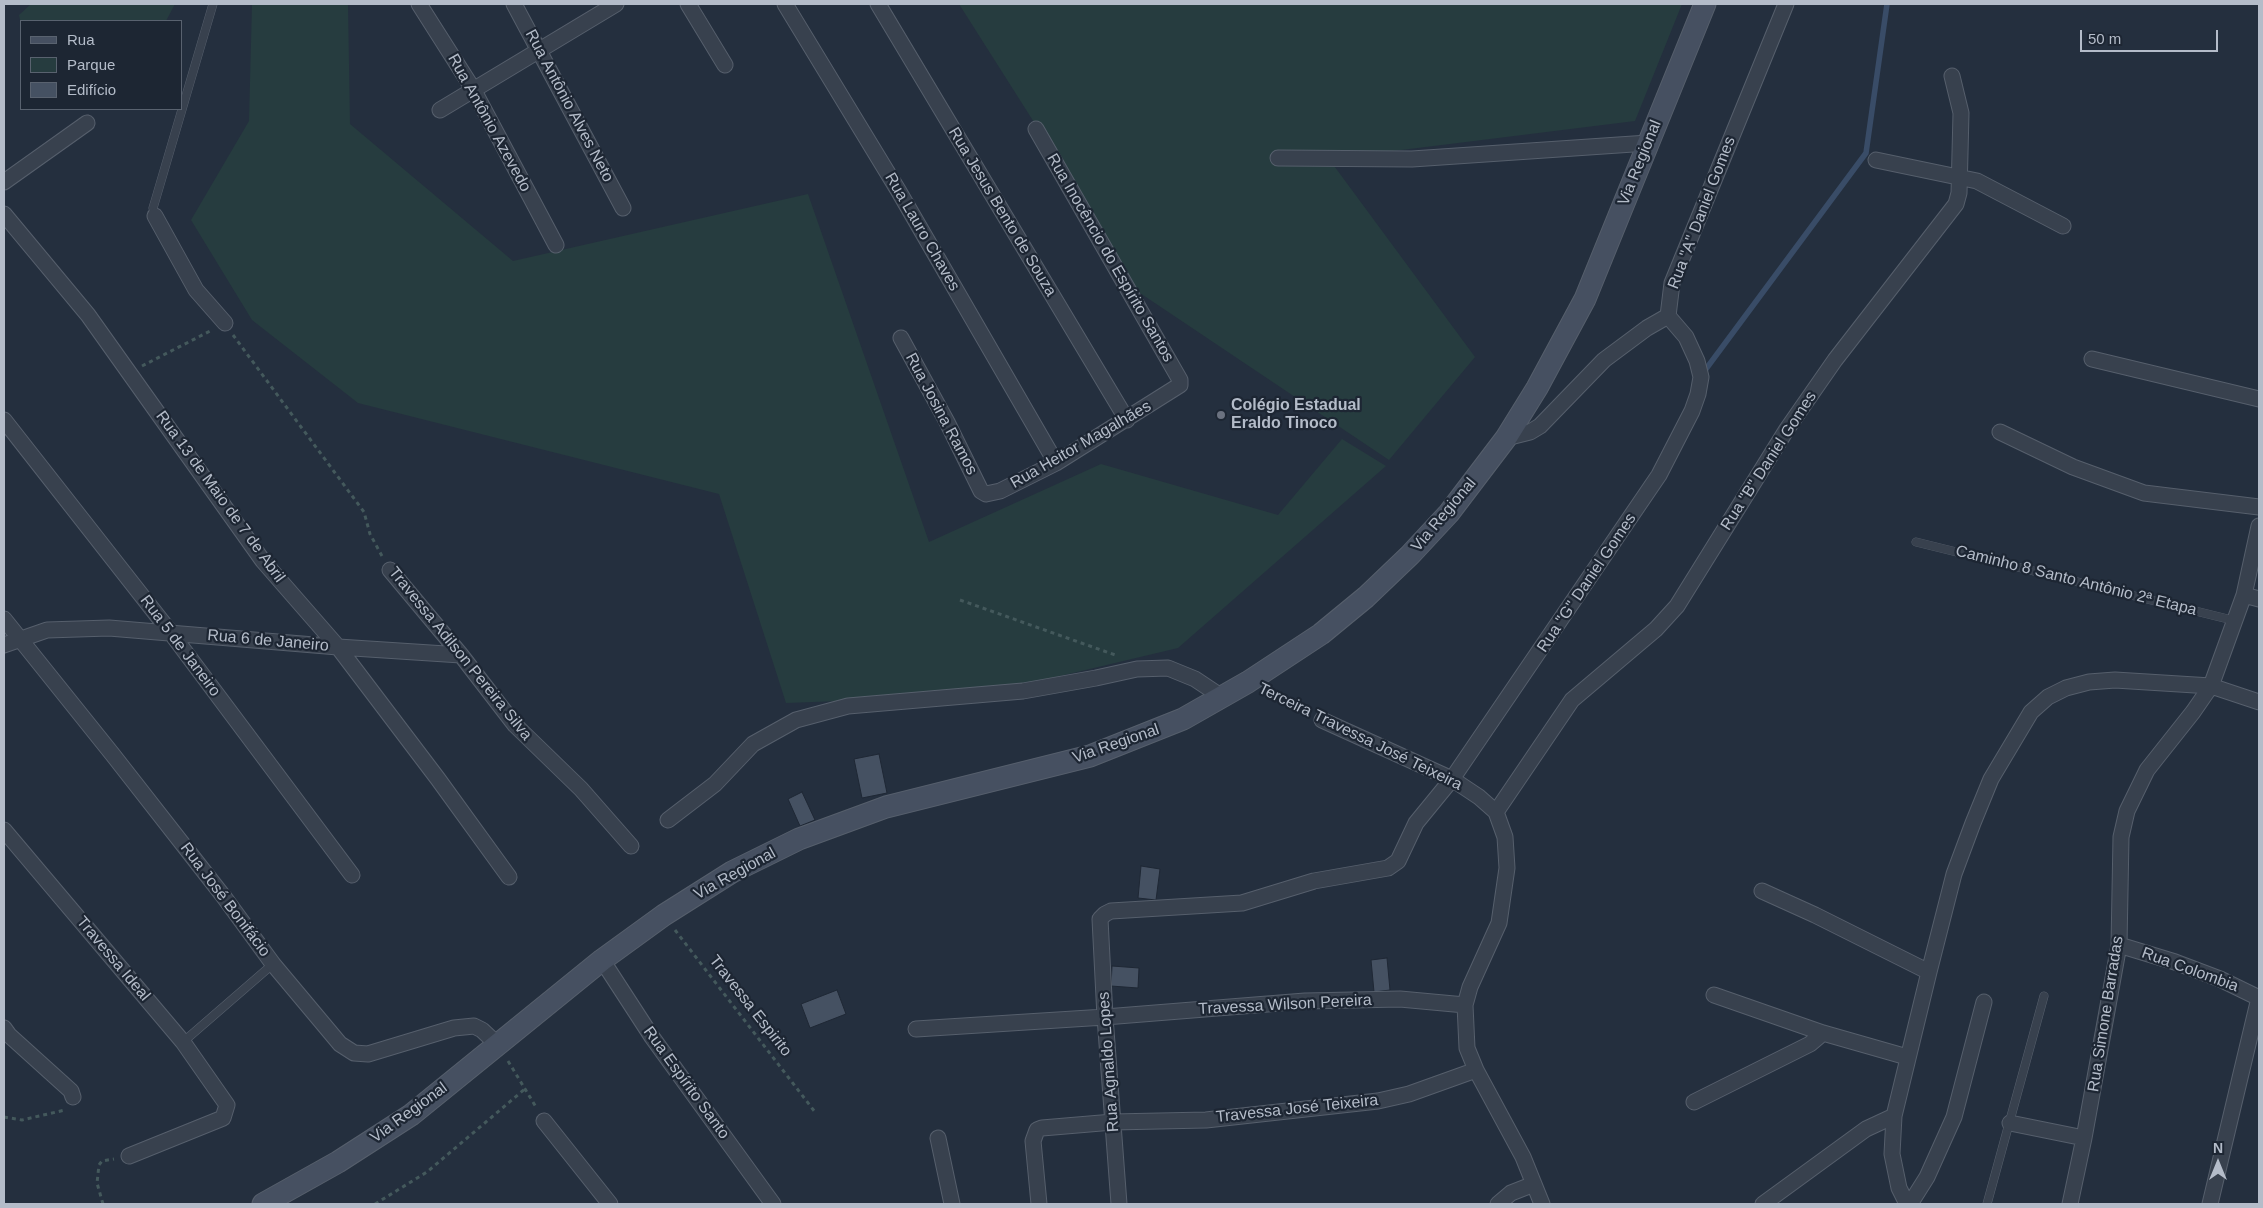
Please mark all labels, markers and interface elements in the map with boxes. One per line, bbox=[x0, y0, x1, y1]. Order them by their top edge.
legend bbox=[20, 20, 182, 110]
scale bar bbox=[2083, 20, 2220, 52]
street label: Rua Antônio Alves Neto bbox=[521, 26, 617, 186]
text: 50 m bbox=[2088, 30, 2121, 47]
text: Rua bbox=[67, 31, 95, 48]
street label: Rua Antônio Azevedo bbox=[443, 51, 535, 195]
text: Parque bbox=[67, 56, 115, 73]
text: Edifício bbox=[67, 81, 116, 98]
street label: Via Regional bbox=[1614, 117, 1666, 209]
street label: Rua Jesus Bento de Souza bbox=[944, 124, 1060, 300]
street label: Rua "A" Daniel Gomes bbox=[1664, 134, 1740, 292]
street label: Rua Inocêncio do Espírito Santos bbox=[1042, 150, 1178, 366]
street label: Rua Lauro Chaves bbox=[880, 169, 964, 295]
street label: Rua Josina Ramos bbox=[901, 350, 981, 478]
street label: Rua "B" Daniel Gomes bbox=[1717, 388, 1821, 534]
place label: Colégio Estadual Eraldo Tinoco bbox=[1231, 396, 1361, 434]
street label: Rua Heitor Magalhães bbox=[1007, 397, 1155, 493]
street label: Rua 13 de Maio de 7 de Abril bbox=[151, 408, 289, 586]
marker: Colégio Estadual Eraldo Tinoco bbox=[1215, 409, 1227, 421]
street label: Via Regional bbox=[1408, 474, 1480, 556]
street label: Rua "G" Daniel Gomes bbox=[1533, 510, 1641, 656]
street label: Caminho 8 Santo Antônio 2ª Etapa bbox=[1953, 542, 2199, 620]
street label: Travessa Adilson Pereira Silva bbox=[384, 564, 536, 744]
street label: Rua 5 de Janeiro bbox=[136, 592, 224, 700]
street label: Rua 6 de Janeiro bbox=[206, 626, 330, 656]
street label: Terceira Travessa José Teixeira bbox=[1255, 679, 1465, 795]
street label: Via Regional bbox=[1070, 720, 1162, 768]
street label: Rua José Bonifácio bbox=[176, 839, 274, 961]
street label: Via Regional bbox=[691, 844, 779, 904]
street label: Travessa Ideal bbox=[72, 913, 154, 1005]
street label: Rua Simone Barradas bbox=[2084, 935, 2128, 1093]
street label: Rua Colombia bbox=[2139, 944, 2241, 996]
street label: Travessa Espirito bbox=[705, 952, 795, 1060]
street label: Rua Agnaldo Lopes bbox=[1095, 991, 1123, 1133]
street label: Travessa Wilson Pereira bbox=[1198, 991, 1372, 1019]
street label: Rua Espírito Santo bbox=[639, 1023, 733, 1143]
street label: Via Regional bbox=[367, 1079, 451, 1147]
street label: Travessa José Teixeira bbox=[1215, 1091, 1379, 1127]
north arrow bbox=[2193, 1138, 2243, 1188]
text: N bbox=[2213, 1140, 2223, 1156]

